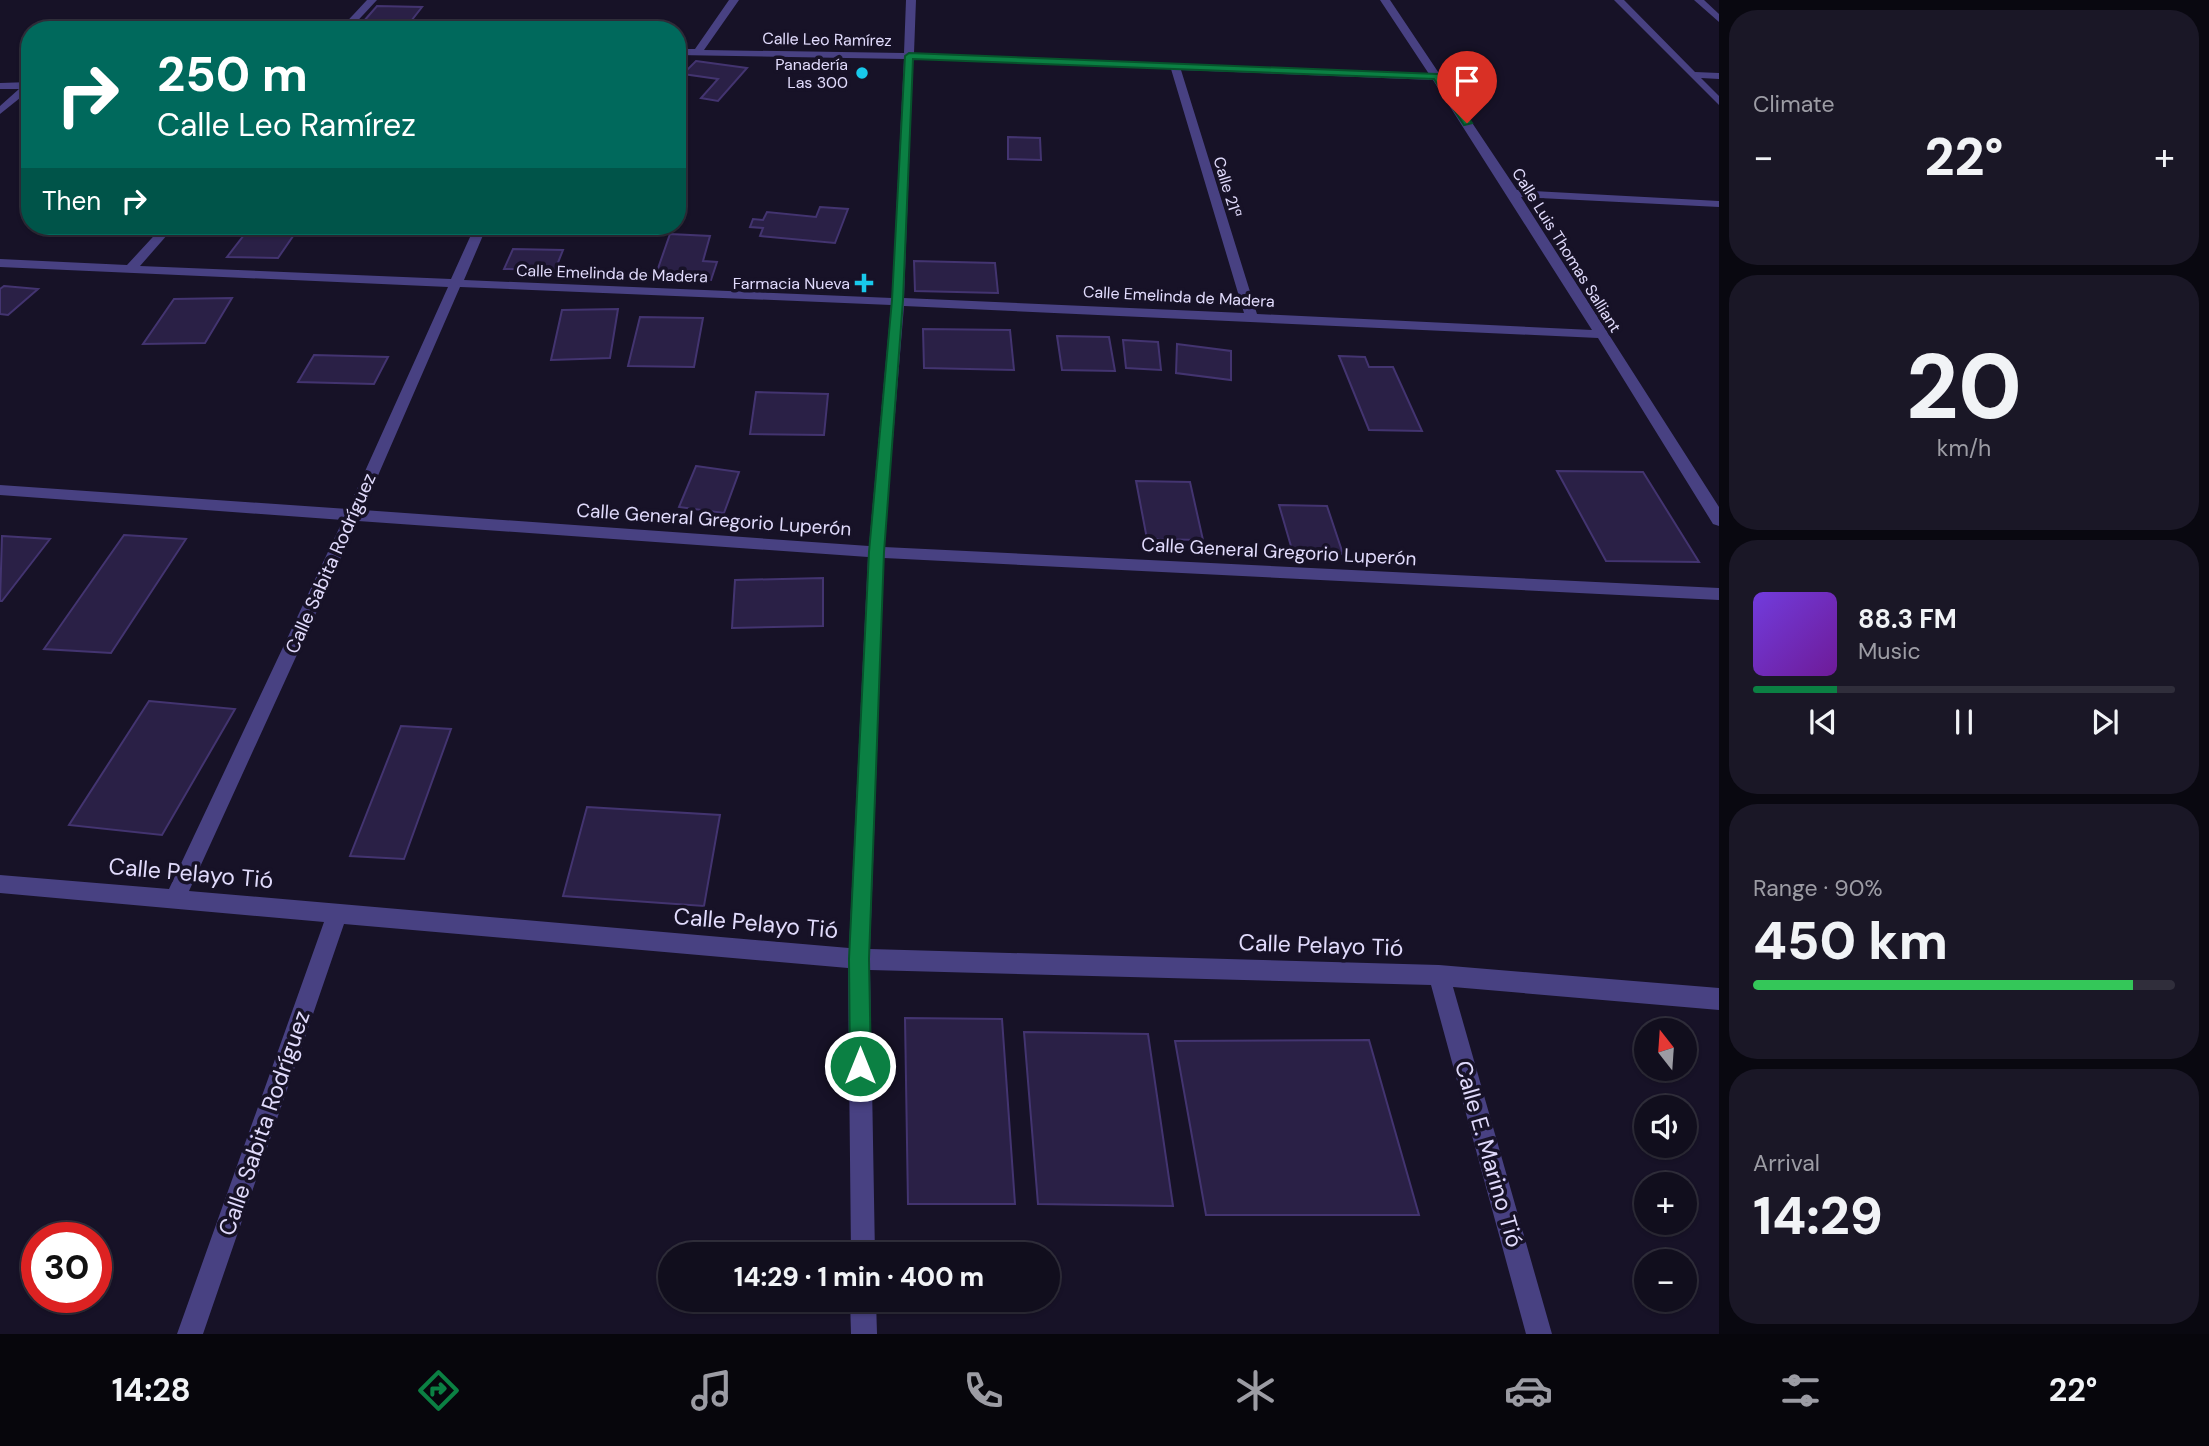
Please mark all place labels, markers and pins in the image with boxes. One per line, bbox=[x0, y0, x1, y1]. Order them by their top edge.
pin bbox=[1437, 51, 1497, 123]
place label: Panadería Las 300 bbox=[775, 54, 848, 93]
marker: Panadería Las 300 bbox=[854, 65, 870, 81]
place label: Farmacia Nueva bbox=[733, 273, 850, 294]
marker: Farmacia Nueva bbox=[856, 275, 872, 291]

